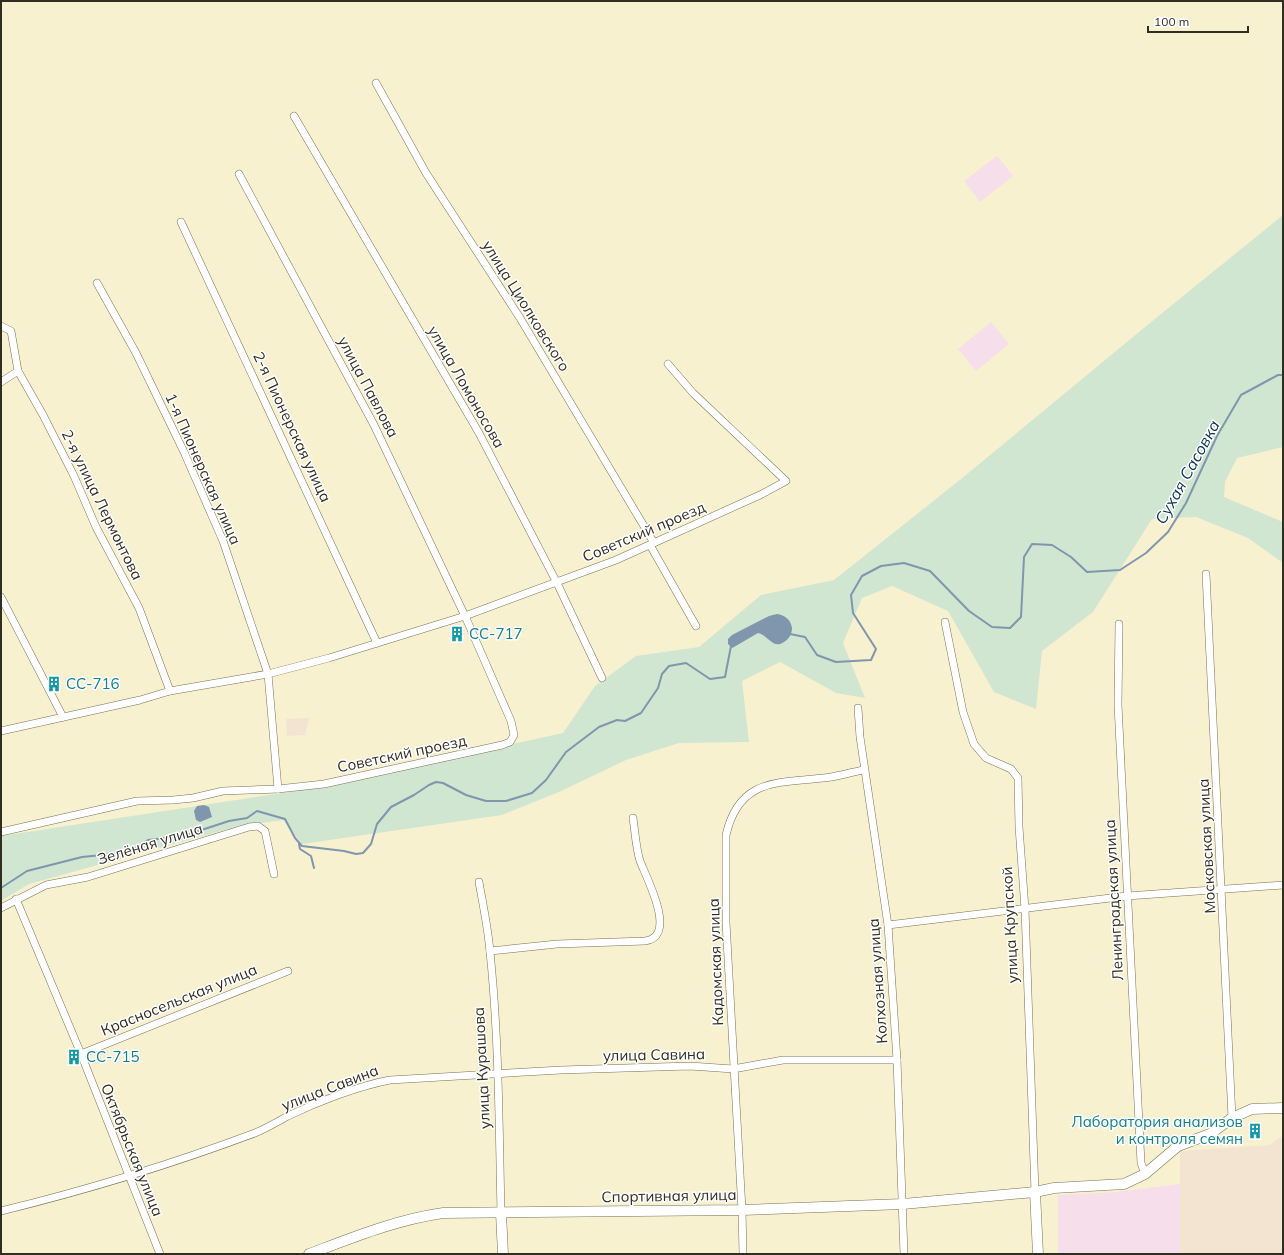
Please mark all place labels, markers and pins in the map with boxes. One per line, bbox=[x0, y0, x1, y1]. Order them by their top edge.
place label: СС-717 bbox=[469, 624, 523, 643]
building icon: СС-717 bbox=[448, 625, 466, 643]
place label: СС-716 bbox=[66, 674, 120, 693]
building icon: СС-716 bbox=[45, 675, 63, 693]
place label: СС-715 bbox=[86, 1047, 140, 1066]
building icon: СС-715 bbox=[65, 1048, 83, 1066]
place label: Лаборатория анализов и контроля семян bbox=[1071, 1112, 1243, 1148]
building icon: Лаборатория анализов и контроля семян bbox=[1246, 1122, 1264, 1140]

